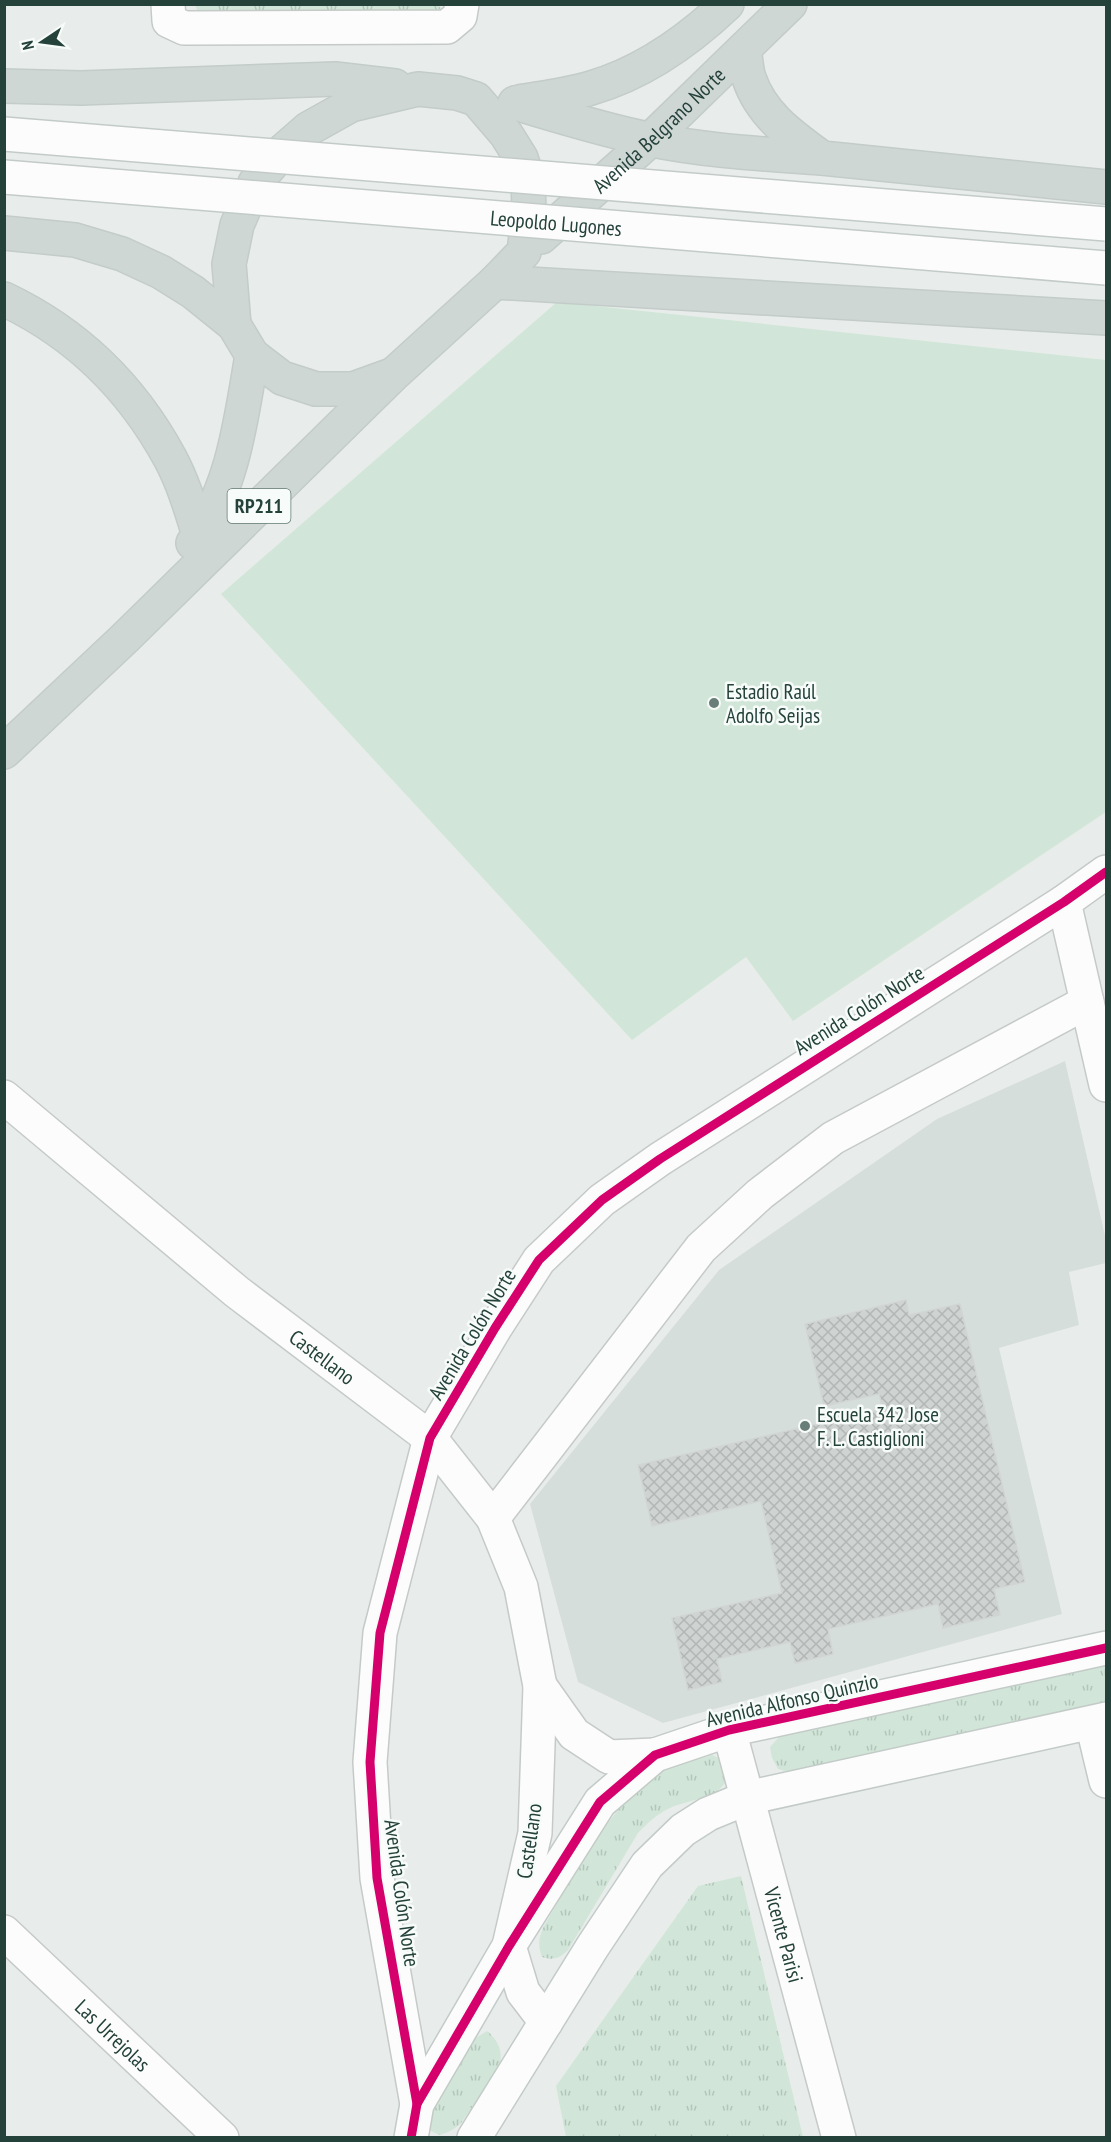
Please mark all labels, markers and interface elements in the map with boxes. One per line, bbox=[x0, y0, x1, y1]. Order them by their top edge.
north arrow bbox=[12, 12, 72, 72]
text: N bbox=[17, 39, 38, 52]
street label: Avenida Belgrano Norte bbox=[586, 61, 731, 199]
street label: Leopoldo Lugones bbox=[489, 204, 623, 241]
road number: RP211 bbox=[228, 489, 290, 523]
place label: Estadio Raúl Adolfo Seijas bbox=[726, 678, 820, 729]
marker: Estadio Raúl Adolfo Seijas bbox=[707, 696, 721, 710]
street label: Avenida Colón Norte bbox=[789, 959, 929, 1061]
street label: Avenida Colón Norte bbox=[422, 1263, 522, 1405]
street label: Castellano bbox=[284, 1323, 361, 1390]
place label: Escuela 342 Jose F. L. Castiglioni bbox=[817, 1401, 939, 1452]
marker: Escuela 342 Jose F. L. Castiglioni bbox=[798, 1419, 812, 1433]
street label: Avenida Alfonso Quinzio bbox=[703, 1667, 881, 1733]
street label: Castellano bbox=[510, 1802, 548, 1880]
street label: Avenida Colón Norte bbox=[378, 1818, 426, 1968]
street label: Vicente Parisi bbox=[758, 1883, 810, 1985]
street label: Las Urrejolas bbox=[70, 1993, 156, 2077]

